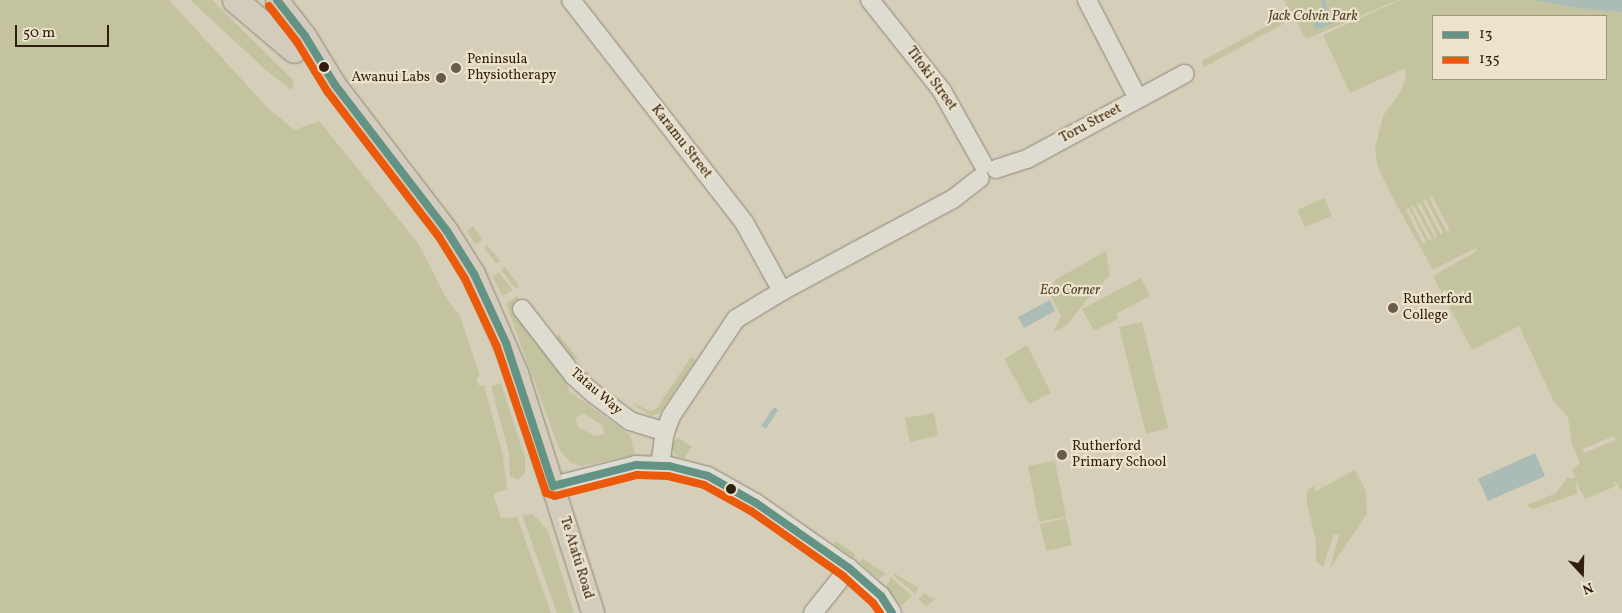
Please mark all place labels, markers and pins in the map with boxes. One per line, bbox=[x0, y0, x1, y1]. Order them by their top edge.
place label: Peninsula Physiotherapy bbox=[467, 52, 556, 84]
marker: Peninsula Physiotherapy bbox=[449, 61, 463, 75]
unlabelled marker bbox=[319, 62, 329, 72]
place label: Awanui Labs bbox=[351, 70, 430, 86]
marker: Awanui Labs bbox=[434, 71, 448, 85]
place label: Rutherford College bbox=[1403, 292, 1472, 324]
marker: Rutherford College bbox=[1387, 302, 1399, 314]
place label: Rutherford Primary School bbox=[1072, 439, 1167, 472]
marker: Rutherford Primary School bbox=[1056, 449, 1068, 461]
unlabelled marker bbox=[726, 484, 736, 494]

